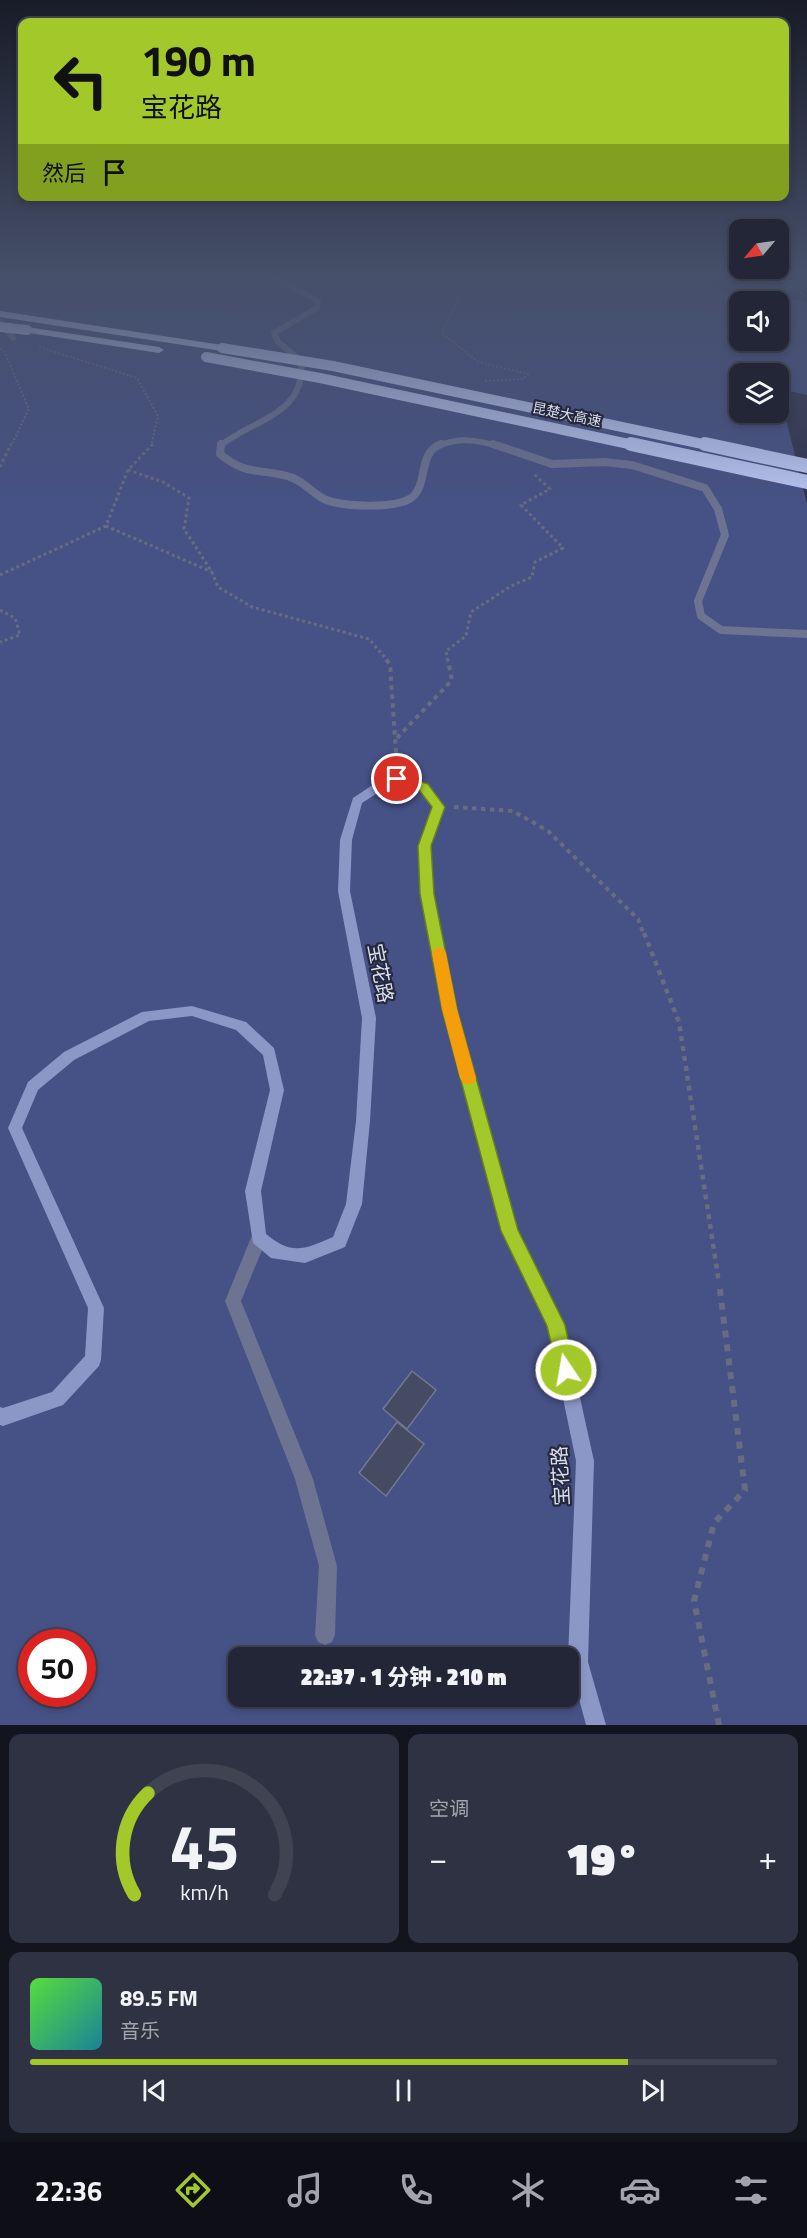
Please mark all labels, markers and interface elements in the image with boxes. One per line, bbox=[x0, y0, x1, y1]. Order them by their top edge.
text: 190 m bbox=[141, 28, 256, 92]
icon: left bbox=[42, 42, 120, 120]
text: 宝花路 bbox=[141, 86, 222, 127]
text: 然后 bbox=[42, 156, 86, 190]
icon: arrive bbox=[98, 156, 131, 189]
north arrow bbox=[729, 219, 789, 279]
map controls bbox=[729, 219, 789, 423]
button: sound bbox=[729, 291, 789, 351]
button: layers bbox=[729, 363, 789, 423]
street label: 昆楚大高速 bbox=[531, 396, 603, 432]
pin bbox=[371, 753, 422, 804]
icon: arrive bbox=[380, 762, 413, 795]
street label: 宝花路 bbox=[360, 941, 402, 1005]
position arrow bbox=[534, 1338, 598, 1402]
street label: 宝花路 bbox=[543, 1445, 577, 1507]
speed limit sign: 50 bbox=[18, 1629, 96, 1707]
text: 22:37 · 1 分钟 · 210 m bbox=[300, 1660, 507, 1694]
text: 空调 bbox=[429, 1793, 469, 1824]
text: 45 bbox=[169, 1798, 239, 1893]
text: 19° bbox=[566, 1824, 640, 1892]
text: − bbox=[429, 1833, 447, 1883]
text: + bbox=[759, 1833, 777, 1883]
text: km/h bbox=[180, 1877, 228, 1909]
text: 89.5 FM bbox=[120, 1981, 198, 2015]
text: 音乐 bbox=[120, 2015, 160, 2046]
icon: previous bbox=[138, 2074, 171, 2107]
icon: pause bbox=[387, 2074, 420, 2107]
icon: next bbox=[636, 2074, 669, 2107]
icon: directions bbox=[172, 2169, 214, 2211]
icon: music bbox=[284, 2169, 326, 2211]
icon: phone bbox=[395, 2169, 437, 2211]
icon: climate bbox=[507, 2169, 549, 2211]
icon: car bbox=[619, 2169, 661, 2211]
icon: filters bbox=[730, 2169, 772, 2211]
text: 22:36 bbox=[35, 2170, 102, 2211]

